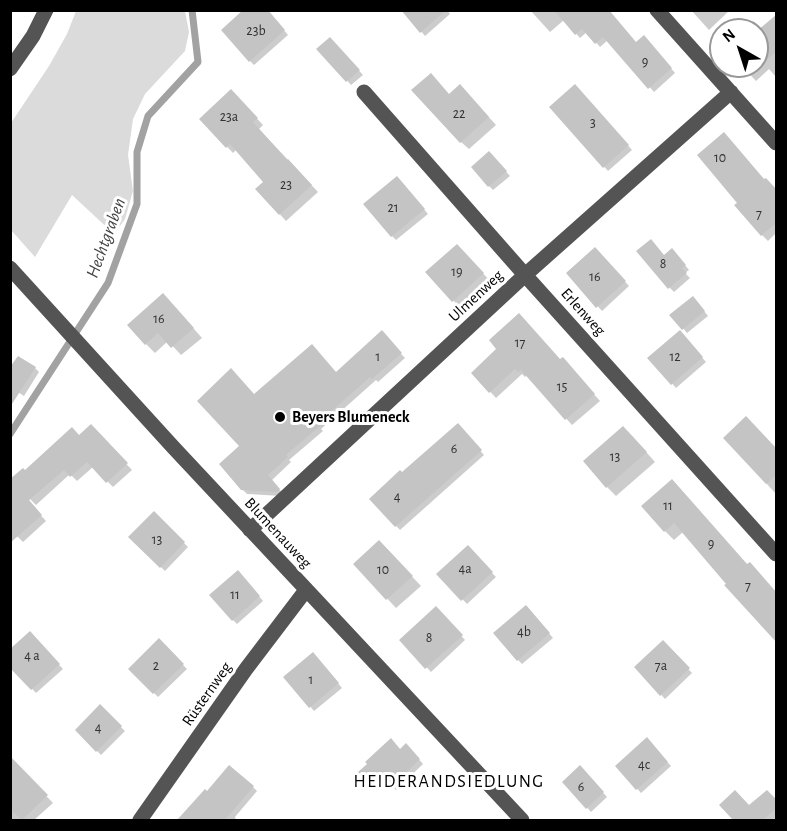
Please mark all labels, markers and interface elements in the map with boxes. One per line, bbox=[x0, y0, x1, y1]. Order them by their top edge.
north arrow bbox=[709, 18, 769, 78]
house number: 23b bbox=[246, 23, 266, 39]
text: N bbox=[720, 26, 738, 45]
house number: 9 bbox=[642, 54, 648, 70]
house number: 22 bbox=[453, 106, 465, 122]
house number: 23a bbox=[220, 109, 238, 125]
house number: 3 bbox=[590, 115, 596, 131]
house number: 10 bbox=[714, 150, 726, 166]
house number: 23 bbox=[280, 177, 292, 193]
water label: Hechtgraben bbox=[82, 195, 130, 281]
house number: 21 bbox=[387, 200, 399, 216]
house number: 7 bbox=[756, 206, 762, 222]
house number: 8 bbox=[660, 256, 666, 272]
house number: 19 bbox=[451, 264, 463, 280]
street label: Ulmenweg bbox=[445, 266, 507, 326]
house number: 16 bbox=[589, 269, 601, 285]
street label: Erlenweg bbox=[557, 284, 609, 340]
house number: 16 bbox=[153, 311, 165, 327]
house number: 17 bbox=[515, 335, 525, 351]
house number: 1 bbox=[376, 349, 380, 365]
house number: 12 bbox=[669, 349, 681, 365]
house number: 15 bbox=[557, 379, 567, 395]
place label: Beyers Blumeneck bbox=[292, 407, 410, 427]
marker: Beyers Blumeneck bbox=[273, 410, 287, 424]
house number: 6 bbox=[451, 441, 457, 457]
house number: 13 bbox=[610, 449, 620, 465]
house number: 4 bbox=[394, 489, 400, 505]
street label: Blumenauweg bbox=[240, 494, 316, 572]
house number: 11 bbox=[663, 498, 673, 514]
house number: 13 bbox=[152, 532, 162, 548]
house number: 9 bbox=[708, 536, 714, 552]
house number: 4a bbox=[458, 561, 472, 577]
house number: 10 bbox=[377, 562, 389, 578]
house number: 7 bbox=[745, 578, 751, 594]
house number: 11 bbox=[230, 587, 240, 603]
house number: 4b bbox=[517, 624, 531, 640]
house number: 8 bbox=[426, 630, 432, 646]
house number: 4 a bbox=[24, 648, 40, 664]
house number: 2 bbox=[153, 658, 159, 674]
street label: Rüsternweg bbox=[178, 658, 236, 730]
house number: 7a bbox=[655, 658, 667, 674]
house number: 1 bbox=[309, 672, 313, 688]
house number: 4 bbox=[95, 720, 101, 736]
house number: 4c bbox=[638, 757, 650, 773]
district label: HEIDERANDSIEDLUNG bbox=[353, 771, 545, 793]
house number: 6 bbox=[578, 779, 584, 795]

